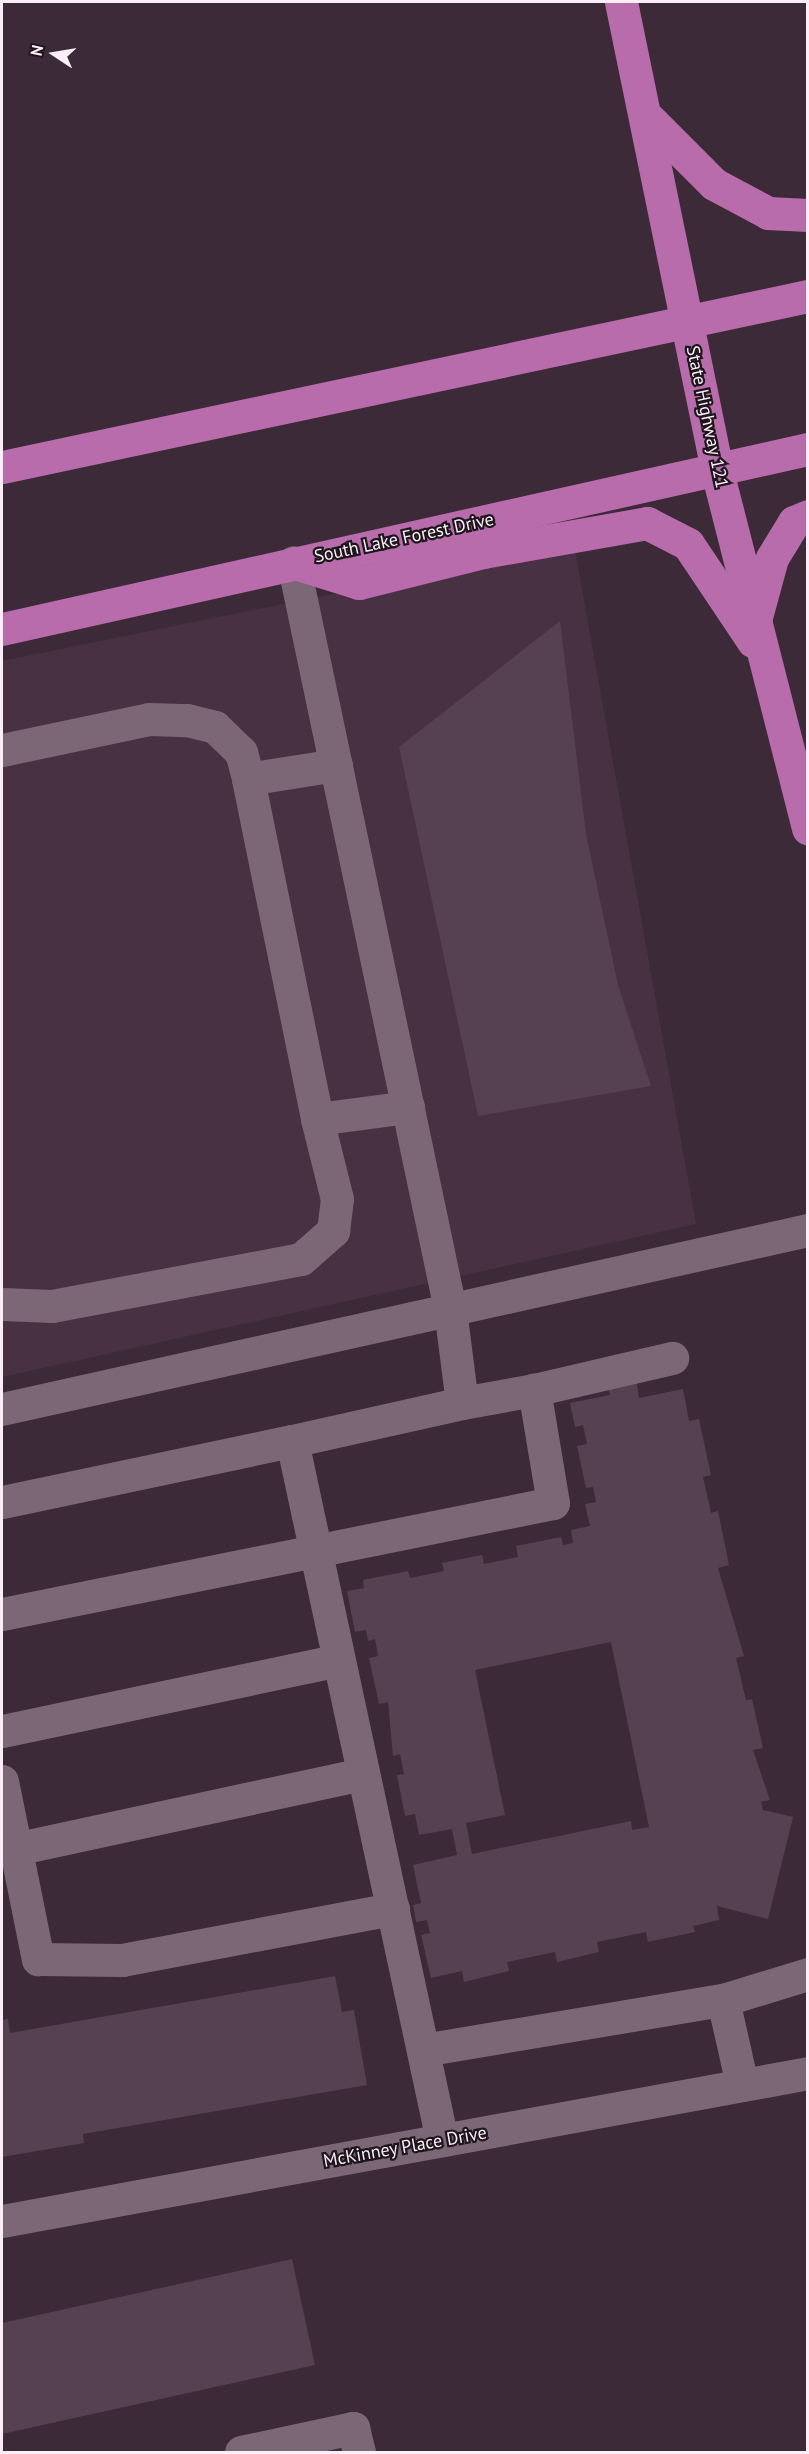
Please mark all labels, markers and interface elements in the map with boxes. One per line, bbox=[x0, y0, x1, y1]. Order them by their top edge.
north arrow bbox=[24, 24, 84, 84]
text: N bbox=[26, 43, 47, 57]
street label: State Highway 121 bbox=[681, 344, 733, 490]
street label: South Lake Forest Drive bbox=[312, 508, 496, 568]
street label: McKinney Place Drive bbox=[321, 2122, 489, 2172]

